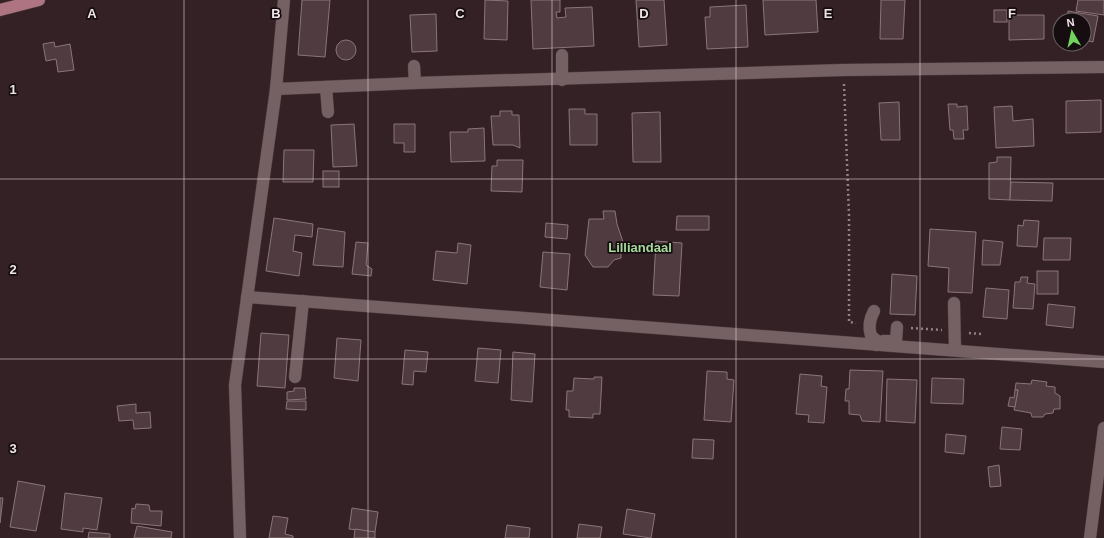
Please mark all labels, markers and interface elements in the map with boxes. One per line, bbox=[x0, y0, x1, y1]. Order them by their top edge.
text: A bbox=[87, 6, 97, 21]
text: B bbox=[271, 6, 281, 21]
text: C bbox=[455, 6, 465, 21]
text: D bbox=[639, 6, 649, 21]
text: E bbox=[824, 6, 833, 21]
text: F bbox=[1008, 6, 1016, 21]
north arrow bbox=[1052, 12, 1092, 52]
text: N bbox=[1066, 16, 1075, 29]
text: 1 bbox=[9, 82, 17, 97]
district label: Lilliandaal bbox=[608, 240, 672, 255]
text: 2 bbox=[9, 262, 17, 277]
text: 3 bbox=[9, 441, 17, 456]

